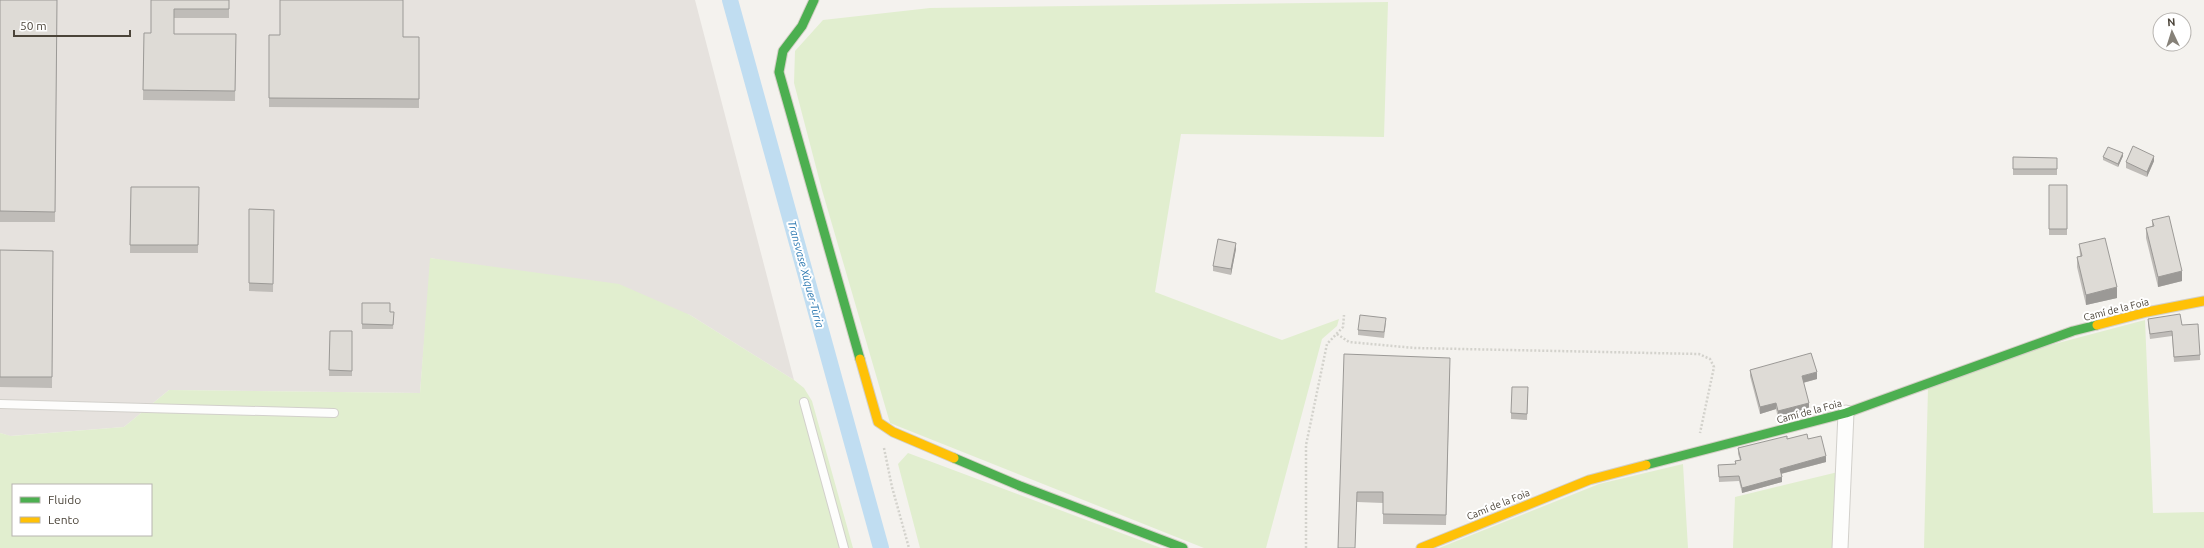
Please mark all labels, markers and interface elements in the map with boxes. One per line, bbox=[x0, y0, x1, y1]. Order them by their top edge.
scale bar bbox=[14, 12, 130, 38]
north arrow bbox=[2152, 12, 2192, 52]
text: N bbox=[2167, 16, 2176, 28]
text: 50 m bbox=[20, 19, 47, 32]
water label: Transvase Xùquer-Tùria bbox=[786, 219, 826, 329]
street label: Camí de la Foia bbox=[2082, 296, 2150, 323]
street label: Camí de la Foia bbox=[1775, 397, 1843, 425]
legend bbox=[12, 484, 152, 536]
street label: Camí de la Foia bbox=[1465, 487, 1531, 522]
text: Fluido bbox=[48, 493, 81, 506]
text: Lento bbox=[48, 513, 79, 526]

